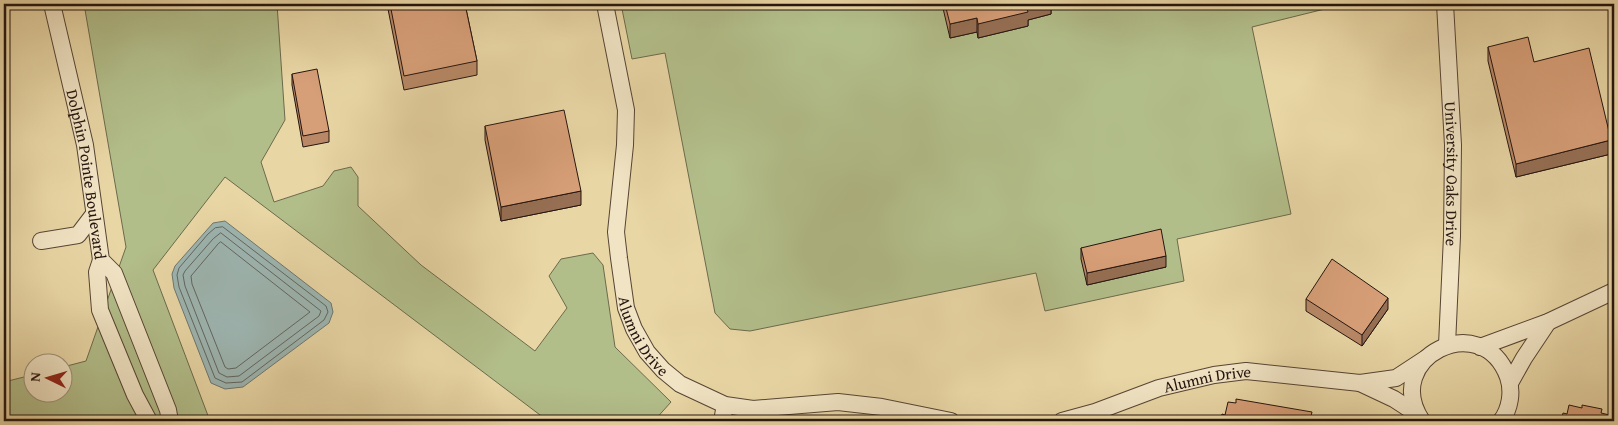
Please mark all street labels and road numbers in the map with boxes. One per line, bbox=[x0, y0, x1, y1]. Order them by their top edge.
street label: Dolphin Pointe Boulevard bbox=[60, 87, 113, 261]
street label: University Oaks Drive bbox=[1439, 101, 1465, 247]
street label: Alumni Drive bbox=[613, 295, 674, 382]
street label: Alumni Drive bbox=[1161, 359, 1252, 399]

